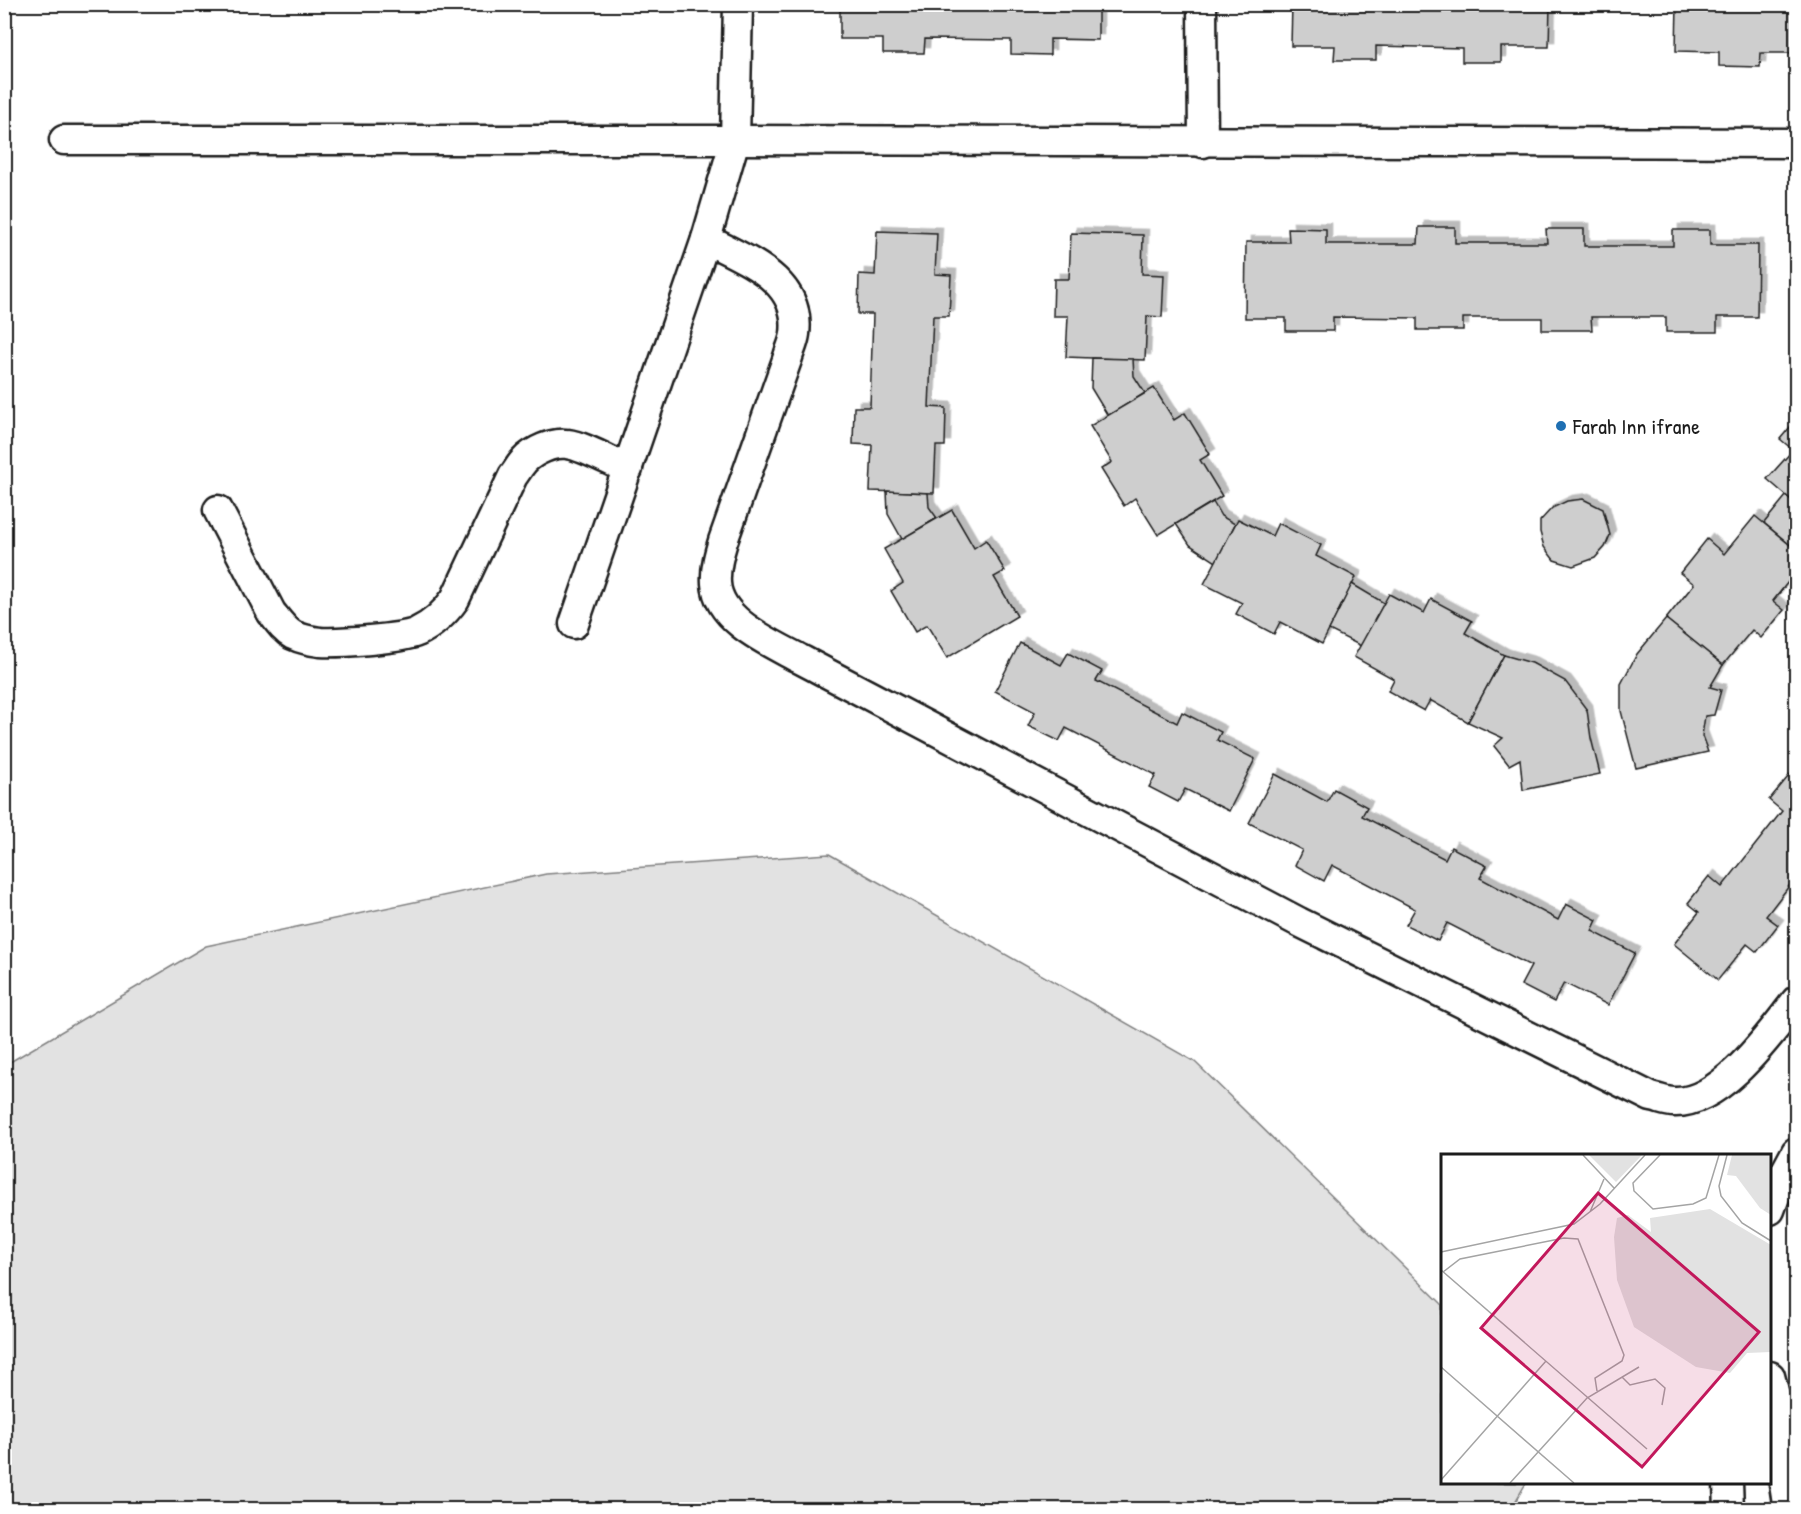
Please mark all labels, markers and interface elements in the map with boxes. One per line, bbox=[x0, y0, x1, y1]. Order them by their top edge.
place label: Farah Inn ifrane bbox=[1572, 411, 1700, 441]
marker: Farah Inn ifrane bbox=[1554, 419, 1568, 433]
inset map bbox=[1441, 1154, 1771, 1484]

